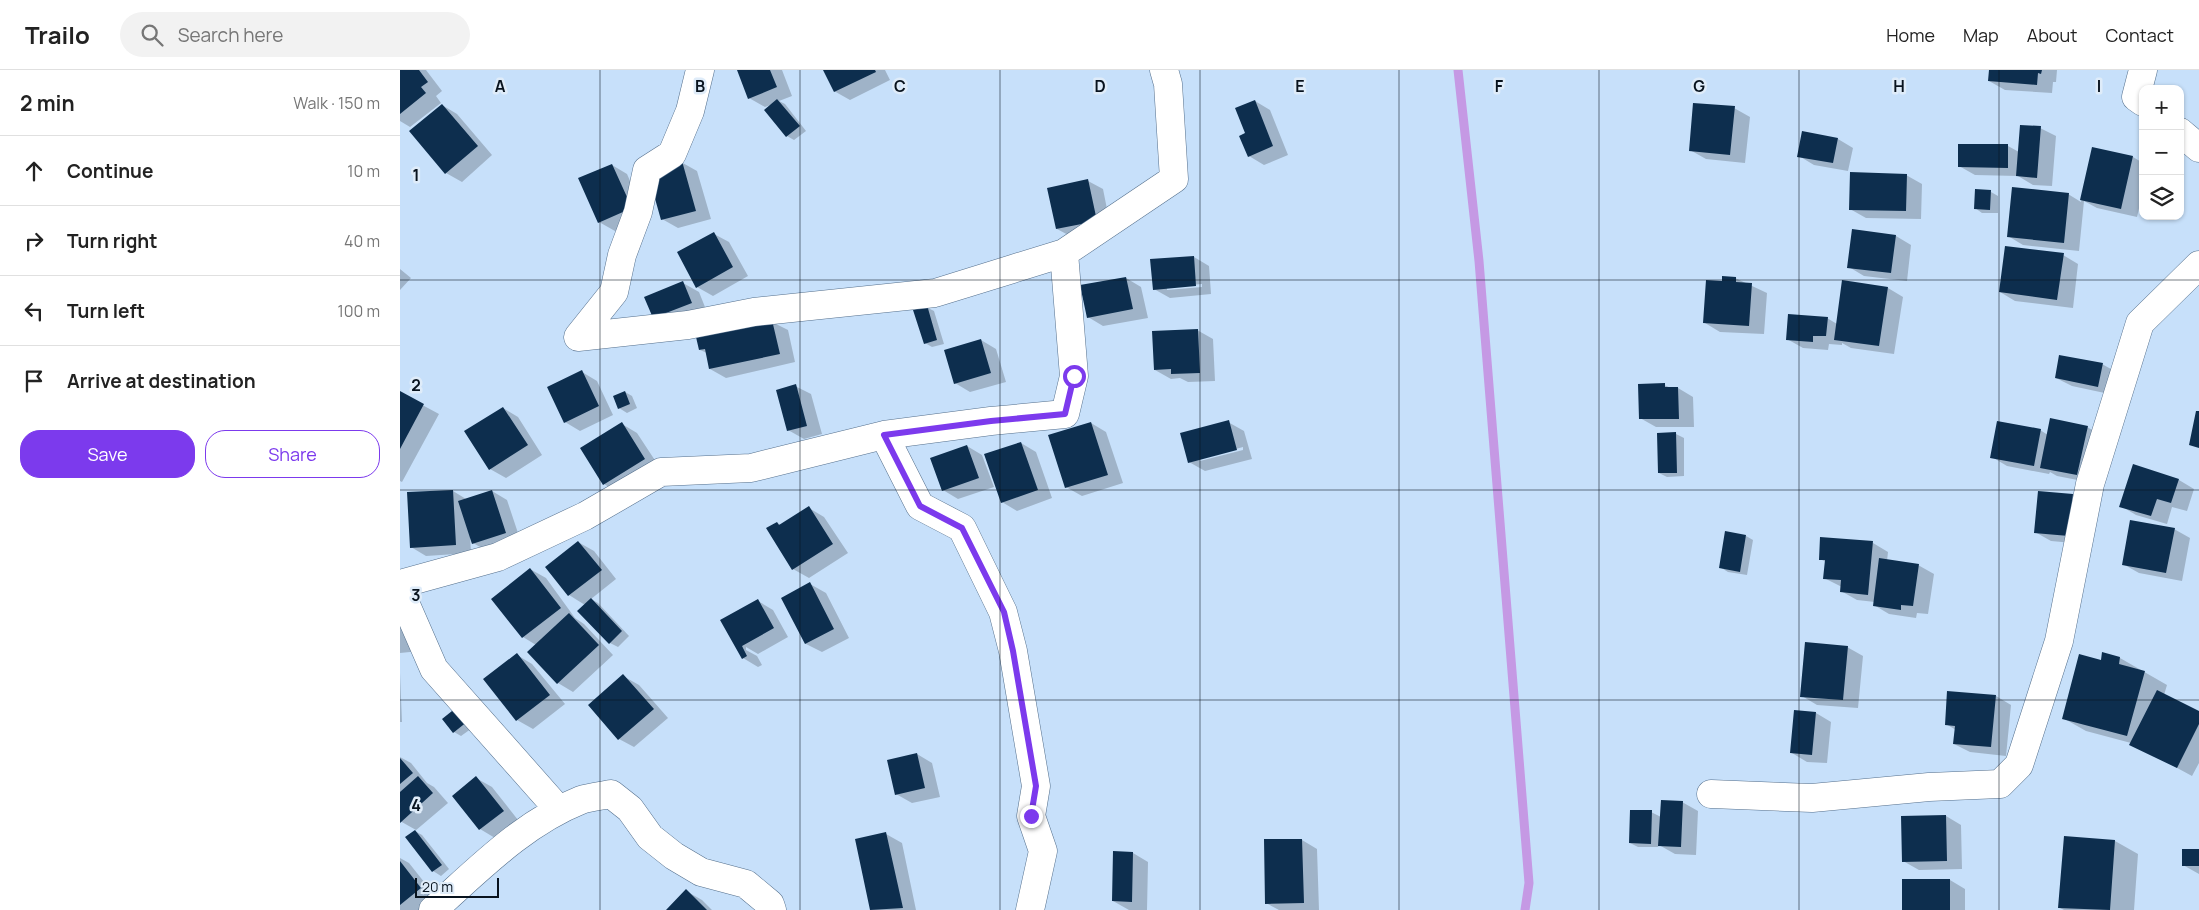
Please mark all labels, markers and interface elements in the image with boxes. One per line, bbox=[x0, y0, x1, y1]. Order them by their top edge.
search box bbox=[120, 12, 470, 57]
text: Trailo bbox=[25, 18, 90, 51]
icon: search bbox=[138, 21, 166, 49]
text: Search here bbox=[178, 22, 283, 48]
text: Home bbox=[1886, 23, 1935, 47]
text: Map bbox=[1963, 23, 1999, 47]
text: About bbox=[2027, 23, 2077, 47]
text: Contact bbox=[2105, 23, 2174, 47]
text: A bbox=[495, 75, 506, 97]
text: B bbox=[695, 75, 705, 97]
text: C bbox=[894, 75, 906, 97]
text: D bbox=[1094, 75, 1106, 97]
text: E bbox=[1295, 75, 1305, 97]
text: F bbox=[1495, 75, 1504, 97]
text: G bbox=[1693, 75, 1705, 97]
text: H bbox=[1893, 75, 1905, 97]
text: I bbox=[2097, 75, 2101, 97]
map controls bbox=[2139, 85, 2184, 220]
button: + bbox=[2139, 85, 2184, 130]
text: 2 min bbox=[20, 89, 75, 117]
text: Walk · 150 m bbox=[293, 92, 380, 114]
button: − bbox=[2139, 130, 2184, 175]
icon: ahead bbox=[20, 157, 48, 185]
text: Continue bbox=[67, 158, 153, 184]
text: 10 m bbox=[347, 160, 380, 182]
text: 1 bbox=[412, 164, 420, 186]
button: layers bbox=[2139, 175, 2184, 220]
icon: right bbox=[20, 227, 48, 255]
text: Turn right bbox=[67, 228, 157, 254]
text: 40 m bbox=[344, 230, 380, 252]
icon: left bbox=[20, 297, 48, 325]
text: Turn left bbox=[67, 298, 145, 324]
text: 100 m bbox=[337, 300, 380, 322]
route start bbox=[1063, 365, 1086, 388]
icon: arrive bbox=[20, 367, 48, 395]
text: Arrive at destination bbox=[67, 368, 256, 394]
text: 2 bbox=[411, 374, 421, 396]
button: Save bbox=[20, 430, 195, 478]
button: Share bbox=[205, 430, 380, 478]
text: 3 bbox=[411, 584, 421, 606]
text: 4 bbox=[411, 794, 421, 816]
route end bbox=[1020, 805, 1043, 828]
scale bar bbox=[415, 875, 499, 898]
text: 20 m bbox=[422, 877, 453, 896]

